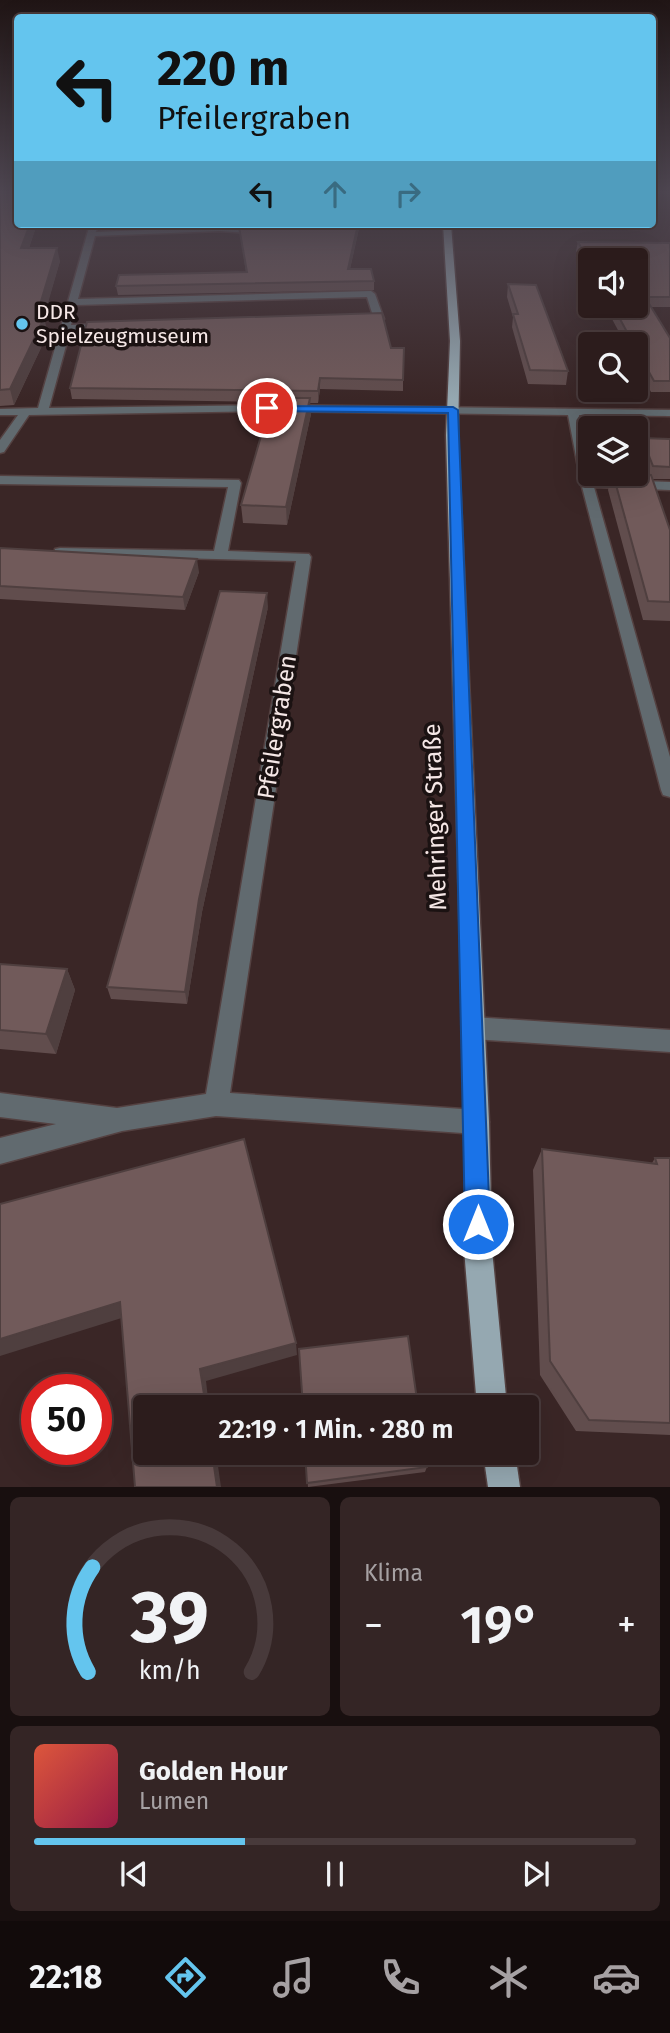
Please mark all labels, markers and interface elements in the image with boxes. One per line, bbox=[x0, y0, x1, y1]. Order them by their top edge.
text: 220 m bbox=[157, 39, 289, 98]
icon: left bbox=[42, 42, 133, 133]
text: Pfeilergraben bbox=[157, 99, 351, 137]
icon: left bbox=[243, 175, 281, 213]
icon: ahead bbox=[316, 175, 354, 213]
icon: right bbox=[389, 175, 427, 213]
map controls bbox=[578, 248, 648, 486]
button: sound bbox=[578, 248, 648, 318]
place label: DDR Spielzeugmuseum bbox=[36, 299, 209, 349]
marker: DDR Spielzeugmuseum bbox=[14, 316, 30, 332]
button: search bbox=[578, 332, 648, 402]
pin bbox=[237, 378, 297, 438]
icon: arrive bbox=[248, 389, 286, 427]
button: layers bbox=[578, 416, 648, 486]
street label: Pfeilergraben bbox=[252, 653, 302, 801]
street label: Mehringer Straße bbox=[418, 723, 452, 911]
position arrow bbox=[441, 1187, 515, 1261]
speed limit sign: 50 bbox=[21, 1374, 112, 1465]
text: 22:19 · 1 Min. · 280 m bbox=[219, 1414, 453, 1445]
text: Klima bbox=[364, 1559, 423, 1587]
text: 39 bbox=[130, 1575, 209, 1662]
text: 19° bbox=[460, 1594, 540, 1657]
text: − bbox=[364, 1602, 383, 1648]
text: + bbox=[617, 1602, 636, 1648]
text: km/h bbox=[139, 1656, 201, 1686]
text: Golden Hour bbox=[139, 1756, 287, 1787]
text: Lumen bbox=[139, 1787, 209, 1815]
icon: previous bbox=[115, 1855, 153, 1893]
icon: pause bbox=[316, 1855, 354, 1893]
icon: next bbox=[517, 1855, 555, 1893]
icon: directions bbox=[161, 1953, 210, 2002]
icon: music bbox=[269, 1953, 318, 2002]
icon: phone bbox=[376, 1953, 425, 2002]
icon: climate bbox=[484, 1953, 533, 2002]
icon: car bbox=[592, 1953, 641, 2002]
text: 22:18 bbox=[29, 1958, 102, 1996]

